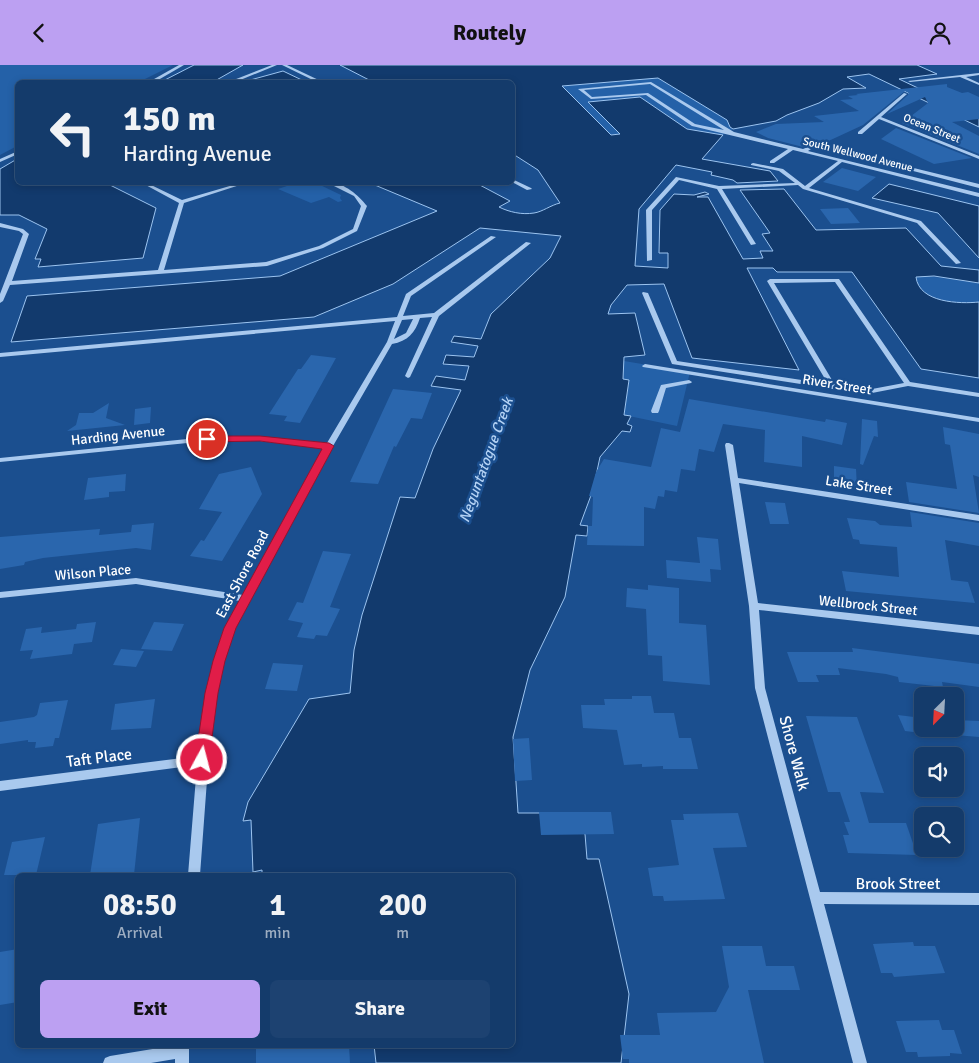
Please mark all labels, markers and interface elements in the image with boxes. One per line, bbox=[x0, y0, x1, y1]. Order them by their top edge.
icon: back bbox=[25, 19, 53, 47]
text: Routely bbox=[453, 19, 526, 46]
icon: person bbox=[926, 19, 954, 47]
text: 150 m bbox=[123, 97, 216, 140]
icon: left bbox=[40, 100, 105, 165]
street label: Ocean Street bbox=[901, 111, 962, 146]
street label: South Wellwood Avenue bbox=[802, 135, 914, 174]
text: Harding Avenue bbox=[123, 140, 272, 167]
street label: River Street bbox=[801, 371, 873, 398]
water label: Neguntatogue Creek bbox=[455, 394, 517, 525]
pin bbox=[186, 418, 228, 460]
street label: Harding Avenue bbox=[70, 422, 166, 449]
icon: arrive bbox=[193, 425, 221, 453]
street label: Lake Street bbox=[824, 472, 894, 499]
street label: East Shore Road bbox=[212, 528, 273, 621]
street label: Wilson Place bbox=[54, 561, 132, 584]
street label: Wellbrock Street bbox=[818, 592, 918, 619]
north arrow bbox=[914, 687, 964, 737]
map controls bbox=[914, 687, 964, 857]
street label: Shore Walk bbox=[774, 714, 814, 793]
position arrow bbox=[175, 733, 227, 785]
street label: Taft Place bbox=[65, 744, 133, 772]
button: sound bbox=[914, 747, 964, 797]
button: search bbox=[914, 807, 964, 857]
street label: Brook Street bbox=[856, 874, 941, 894]
text: 08:50 bbox=[103, 887, 177, 924]
text: 1 bbox=[269, 887, 286, 924]
text: 200 bbox=[378, 887, 427, 924]
text: Arrival bbox=[117, 923, 163, 943]
text: min bbox=[265, 923, 290, 943]
text: m bbox=[396, 923, 409, 943]
button: Exit bbox=[40, 980, 260, 1038]
button: Share bbox=[270, 980, 490, 1038]

